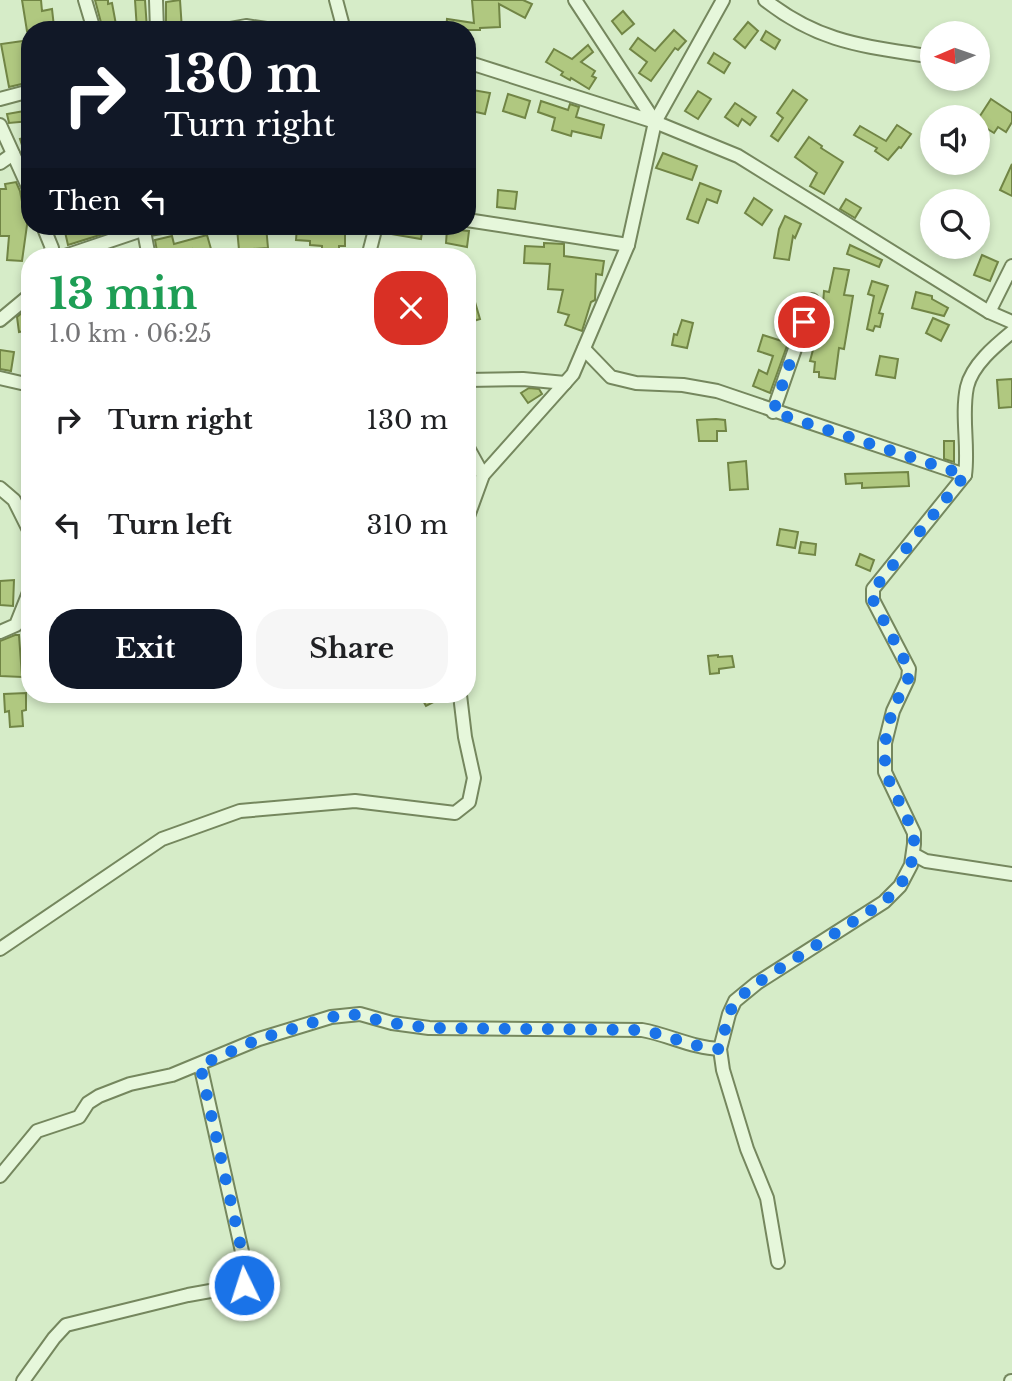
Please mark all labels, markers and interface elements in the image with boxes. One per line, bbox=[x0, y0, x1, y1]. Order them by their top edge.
north arrow bbox=[920, 21, 990, 91]
map controls bbox=[920, 21, 990, 259]
text: 130 m bbox=[164, 44, 321, 105]
icon: right bbox=[49, 49, 140, 140]
text: Turn right bbox=[164, 105, 335, 145]
button: sound bbox=[920, 105, 990, 175]
icon: left bbox=[135, 182, 173, 220]
text: Then bbox=[49, 185, 121, 217]
button: search bbox=[920, 189, 990, 259]
text: 13 min bbox=[49, 268, 197, 320]
button: close bbox=[374, 271, 448, 345]
pin bbox=[774, 292, 834, 352]
icon: arrive bbox=[785, 303, 823, 341]
text: 1.0 km · 06:25 bbox=[49, 320, 212, 348]
icon: right bbox=[49, 401, 87, 439]
text: Turn right bbox=[108, 404, 253, 436]
text: 130 m bbox=[366, 404, 448, 436]
icon: left bbox=[49, 506, 87, 544]
text: Turn left bbox=[108, 509, 232, 541]
text: 310 m bbox=[366, 509, 448, 541]
button: Exit bbox=[49, 609, 242, 689]
button: Share bbox=[256, 609, 448, 689]
position arrow bbox=[207, 1248, 281, 1322]

